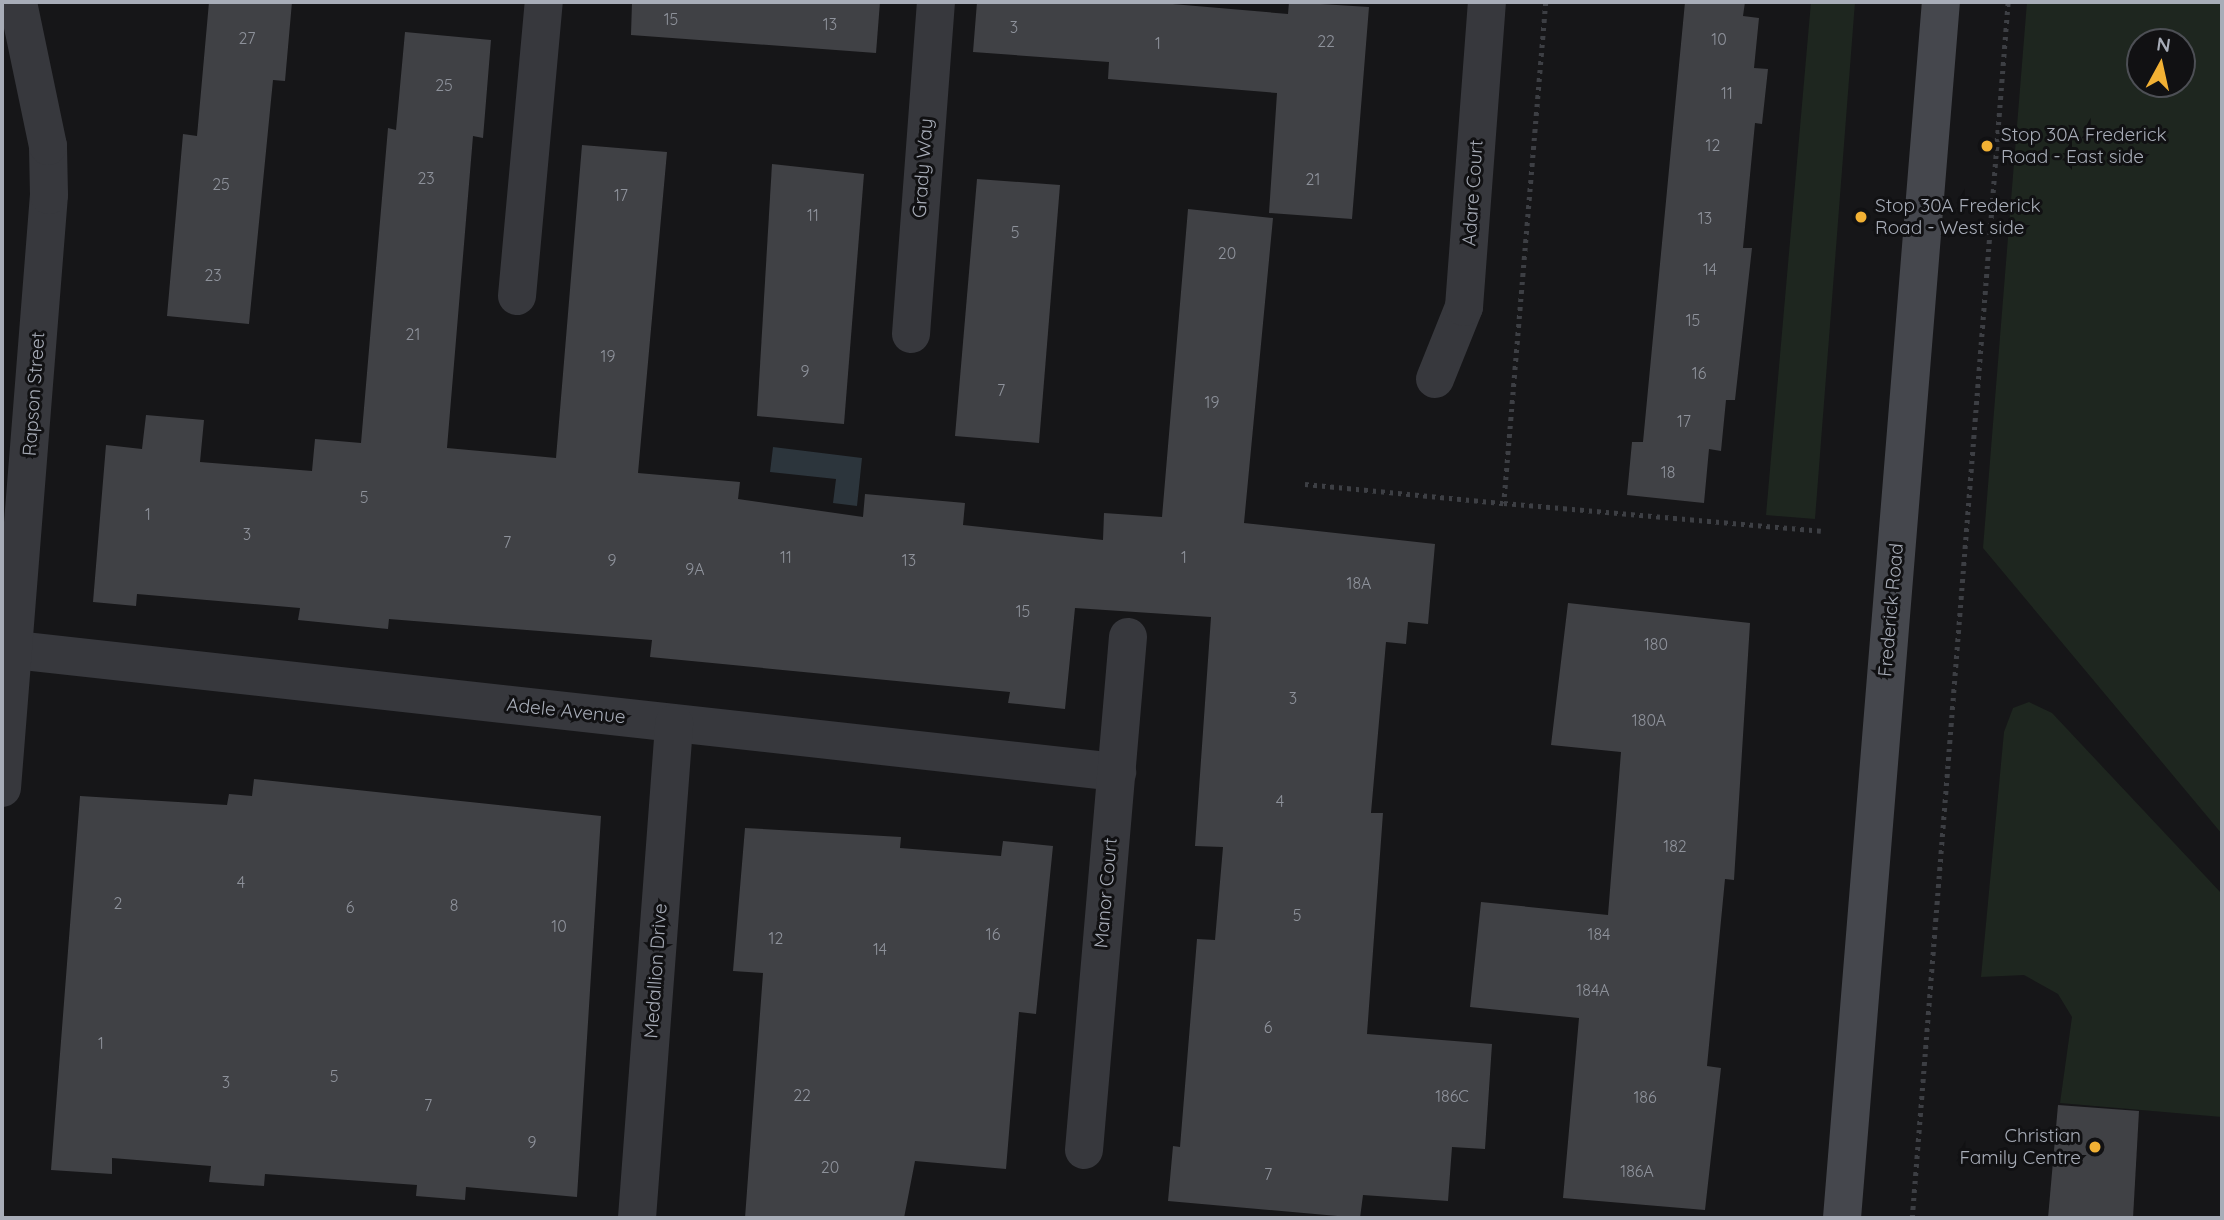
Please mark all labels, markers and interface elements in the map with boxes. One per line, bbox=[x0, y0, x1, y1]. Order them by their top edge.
house number: 15 bbox=[664, 9, 678, 29]
house number: 13 bbox=[823, 14, 837, 34]
house number: 3 bbox=[1010, 17, 1018, 37]
house number: 27 bbox=[239, 28, 255, 48]
north arrow bbox=[2126, 28, 2196, 98]
house number: 10 bbox=[1711, 29, 1727, 49]
house number: 22 bbox=[1317, 31, 1335, 51]
text: N bbox=[2155, 31, 2172, 57]
house number: 1 bbox=[1155, 33, 1161, 53]
house number: 25 bbox=[435, 75, 453, 95]
house number: 11 bbox=[1721, 83, 1733, 103]
street label: Grady Way bbox=[908, 117, 938, 219]
place label: Stop 30A Frederick Road - East side bbox=[2001, 124, 2167, 168]
house number: 12 bbox=[1706, 135, 1720, 155]
marker: Stop 30A Frederick Road - East side bbox=[1979, 138, 1995, 154]
street label: Adare Court bbox=[1458, 139, 1488, 247]
house number: 23 bbox=[417, 168, 435, 188]
house number: 21 bbox=[1306, 169, 1320, 189]
house number: 25 bbox=[212, 174, 230, 194]
house number: 17 bbox=[614, 185, 628, 205]
place label: Stop 30A Frederick Road - West side bbox=[1875, 195, 2041, 239]
house number: 11 bbox=[807, 205, 819, 225]
house number: 13 bbox=[1698, 208, 1712, 228]
marker: Stop 30A Frederick Road - West side bbox=[1853, 209, 1869, 225]
house number: 5 bbox=[1011, 222, 1019, 242]
house number: 20 bbox=[1218, 243, 1236, 263]
house number: 14 bbox=[1703, 259, 1717, 279]
house number: 23 bbox=[204, 265, 222, 285]
house number: 15 bbox=[1686, 310, 1700, 330]
house number: 21 bbox=[406, 324, 420, 344]
street label: Rapson Street bbox=[18, 331, 50, 457]
house number: 19 bbox=[601, 346, 615, 366]
house number: 9 bbox=[801, 361, 809, 381]
house number: 16 bbox=[1692, 363, 1706, 383]
house number: 7 bbox=[997, 380, 1005, 400]
house number: 19 bbox=[1205, 392, 1219, 412]
house number: 17 bbox=[1677, 411, 1691, 431]
house number: 18 bbox=[1661, 462, 1675, 482]
house number: 5 bbox=[360, 487, 368, 507]
house number: 1 bbox=[145, 504, 151, 524]
house number: 3 bbox=[243, 524, 251, 544]
house number: 7 bbox=[503, 532, 511, 552]
street label: Frederick Road bbox=[1874, 542, 1908, 678]
house number: 11 bbox=[780, 547, 792, 567]
house number: 1 bbox=[1181, 547, 1187, 567]
house number: 9 bbox=[608, 550, 616, 570]
house number: 13 bbox=[902, 550, 916, 570]
house number: 9A bbox=[685, 559, 705, 579]
house number: 18A bbox=[1347, 573, 1371, 593]
house number: 15 bbox=[1016, 601, 1030, 621]
house number: 180 bbox=[1644, 634, 1668, 654]
house number: 3 bbox=[1289, 688, 1297, 708]
street label: Adele Avenue bbox=[505, 693, 627, 729]
house number: 180A bbox=[1632, 710, 1666, 730]
house number: 4 bbox=[1276, 791, 1284, 811]
house number: 182 bbox=[1663, 836, 1687, 856]
street label: Manor Court bbox=[1090, 837, 1122, 949]
house number: 4 bbox=[237, 872, 245, 892]
house number: 2 bbox=[114, 893, 122, 913]
house number: 8 bbox=[450, 895, 458, 915]
house number: 6 bbox=[346, 897, 354, 917]
street label: Medallion Drive bbox=[640, 903, 672, 1039]
house number: 5 bbox=[1293, 905, 1301, 925]
house number: 10 bbox=[551, 916, 567, 936]
house number: 16 bbox=[986, 924, 1000, 944]
house number: 184 bbox=[1588, 924, 1610, 944]
house number: 12 bbox=[769, 928, 783, 948]
house number: 14 bbox=[873, 939, 887, 959]
house number: 184A bbox=[1576, 980, 1610, 1000]
house number: 6 bbox=[1264, 1017, 1272, 1037]
house number: 1 bbox=[98, 1033, 104, 1053]
house number: 5 bbox=[330, 1066, 338, 1086]
house number: 3 bbox=[222, 1072, 230, 1092]
house number: 22 bbox=[793, 1085, 811, 1105]
house number: 186C bbox=[1435, 1086, 1469, 1106]
house number: 186 bbox=[1633, 1087, 1657, 1107]
house number: 7 bbox=[424, 1095, 432, 1115]
place label: Christian Family Centre bbox=[1959, 1125, 2081, 1169]
house number: 9 bbox=[528, 1132, 536, 1152]
marker: Christian Family Centre bbox=[2087, 1139, 2103, 1155]
house number: 20 bbox=[821, 1157, 839, 1177]
house number: 186A bbox=[1620, 1161, 1654, 1181]
house number: 7 bbox=[1264, 1164, 1272, 1184]

